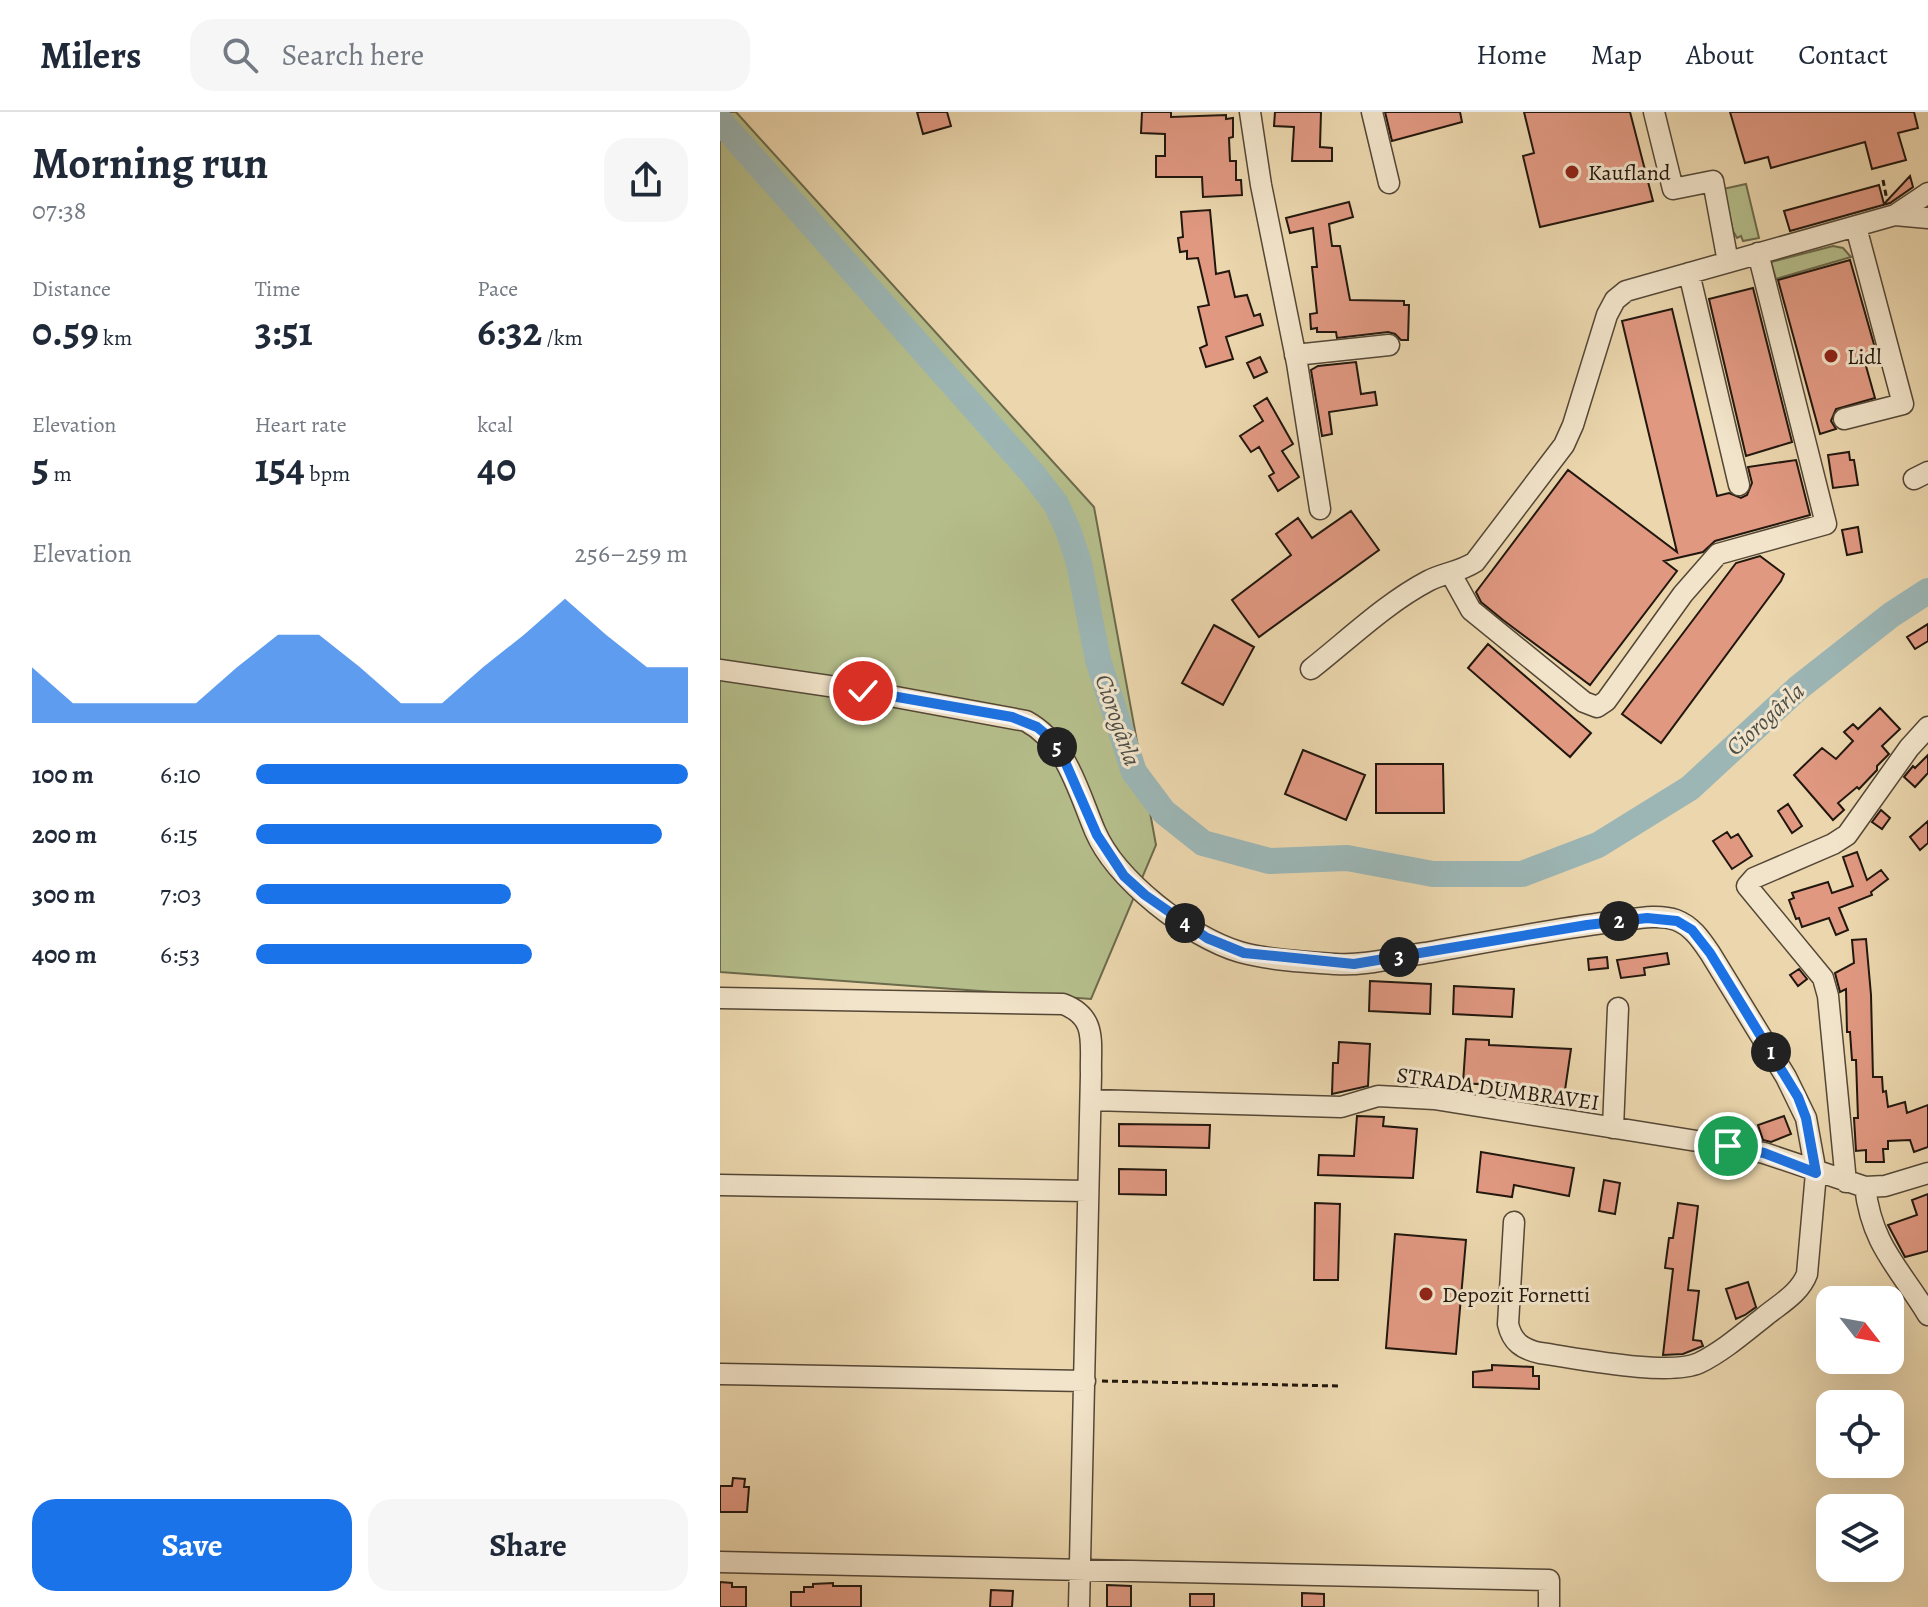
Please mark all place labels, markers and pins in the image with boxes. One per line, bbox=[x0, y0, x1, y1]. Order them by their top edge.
place label: Kaufland bbox=[1588, 158, 1671, 188]
marker: Kaufland bbox=[1563, 163, 1581, 181]
place label: Lidl bbox=[1847, 342, 1882, 372]
marker: Lidl bbox=[1822, 347, 1840, 365]
pin bbox=[829, 657, 897, 725]
pin: 5 bbox=[1037, 727, 1077, 767]
pin: 2 bbox=[1599, 901, 1639, 941]
pin: 4 bbox=[1165, 903, 1205, 943]
pin: 3 bbox=[1379, 937, 1419, 977]
pin: 1 bbox=[1751, 1032, 1791, 1072]
pin bbox=[1694, 1112, 1762, 1180]
place label: Depozit Fornetti bbox=[1442, 1280, 1590, 1310]
marker: Depozit Fornetti bbox=[1417, 1285, 1435, 1303]

